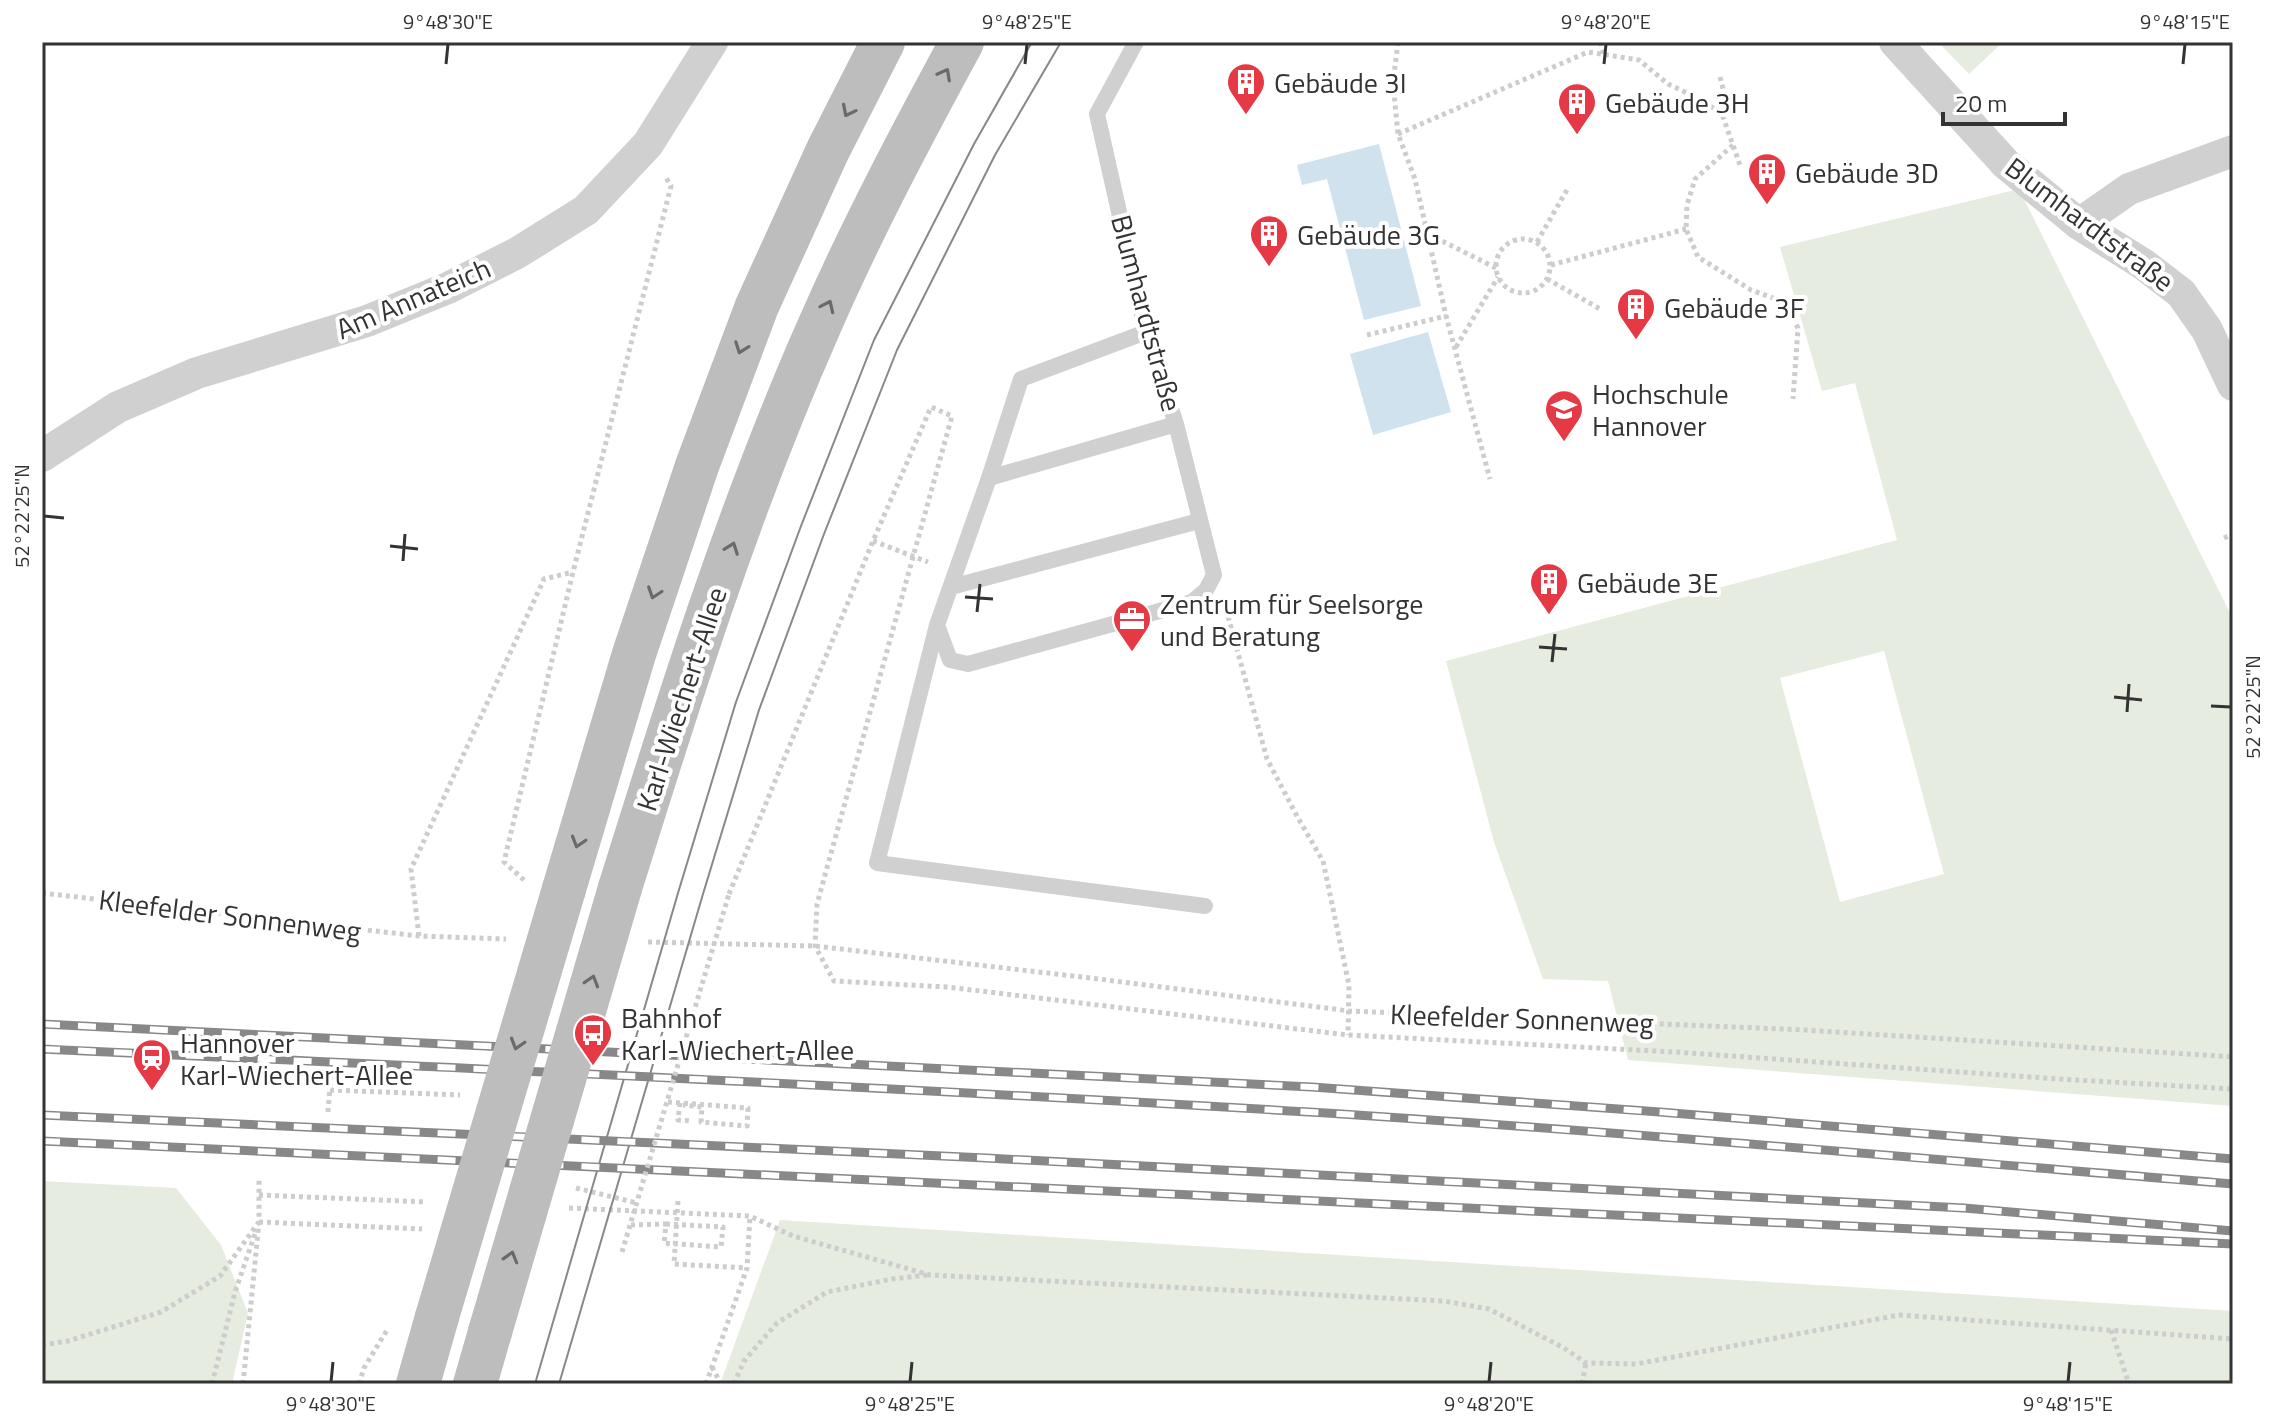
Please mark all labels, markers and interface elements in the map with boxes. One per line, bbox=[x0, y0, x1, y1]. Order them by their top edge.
text: 9°48'30"E bbox=[403, 6, 493, 37]
text: 9°48'25"E bbox=[982, 6, 1072, 37]
text: 9°48'20"E bbox=[1561, 6, 1651, 37]
text: 9°48'15"E bbox=[2140, 6, 2230, 37]
building icon: Gebäude 3I bbox=[1225, 61, 1267, 116]
place label: Gebäude 3I bbox=[1274, 61, 1407, 104]
one-way arrow bbox=[935, 68, 951, 83]
scale bar bbox=[1943, 76, 2065, 126]
building icon: Gebäude 3H bbox=[1556, 81, 1598, 136]
place label: Gebäude 3H bbox=[1605, 81, 1750, 124]
text: 20 m bbox=[1955, 85, 2007, 121]
one-way arrow bbox=[842, 103, 857, 118]
street label: Blumhardtstraße bbox=[1996, 146, 2184, 302]
building icon: Gebäude 3D bbox=[1746, 151, 1788, 206]
place label: Gebäude 3D bbox=[1795, 151, 1939, 194]
street label: Blumhardtstraße bbox=[1100, 210, 1194, 416]
building icon: Gebäude 3G bbox=[1248, 213, 1290, 268]
place label: Gebäude 3G bbox=[1297, 213, 1440, 256]
street label: Am Annateich bbox=[329, 246, 497, 350]
building icon: Gebäude 3F bbox=[1615, 286, 1657, 341]
place label: Gebäude 3F bbox=[1664, 286, 1805, 329]
one-way arrow bbox=[819, 300, 835, 315]
one-way arrow bbox=[734, 341, 751, 355]
place label: Hochschule Hannover bbox=[1592, 372, 1729, 447]
school or university icon: Hochschule Hannover bbox=[1543, 388, 1585, 443]
text: 52°22'25"N bbox=[6, 464, 37, 568]
one-way arrow bbox=[722, 542, 739, 556]
building icon: Gebäude 3E bbox=[1528, 561, 1570, 616]
place label: Gebäude 3E bbox=[1577, 561, 1718, 604]
street label: Karl-Wiechert-Allee bbox=[625, 582, 737, 816]
place label: Zentrum für Seelsorge und Beratung bbox=[1160, 582, 1424, 657]
one-way arrow bbox=[648, 586, 664, 600]
office icon: Zentrum für Seelsorge und Beratung bbox=[1111, 598, 1153, 653]
text: 52°22'25"N bbox=[2237, 655, 2268, 759]
one-way arrow bbox=[571, 834, 587, 848]
street label: Kleefelder Sonnenweg bbox=[96, 878, 364, 952]
one-way arrow bbox=[583, 974, 599, 988]
street label: Kleefelder Sonnenweg bbox=[1389, 992, 1655, 1044]
place label: Bahnhof Karl-Wiechert-Allee bbox=[621, 996, 854, 1071]
bus stop icon: Bahnhof Karl-Wiechert-Allee bbox=[572, 1012, 614, 1067]
place label: Hannover Karl-Wiechert-Allee bbox=[180, 1021, 413, 1096]
station icon: Hannover Karl-Wiechert-Allee bbox=[131, 1037, 173, 1092]
one-way arrow bbox=[510, 1037, 526, 1051]
one-way arrow bbox=[502, 1251, 518, 1265]
text: 9°48'30"E bbox=[286, 1388, 376, 1419]
text: 9°48'25"E bbox=[865, 1388, 955, 1419]
text: 9°48'20"E bbox=[1444, 1388, 1534, 1419]
text: 9°48'15"E bbox=[2023, 1388, 2113, 1419]

